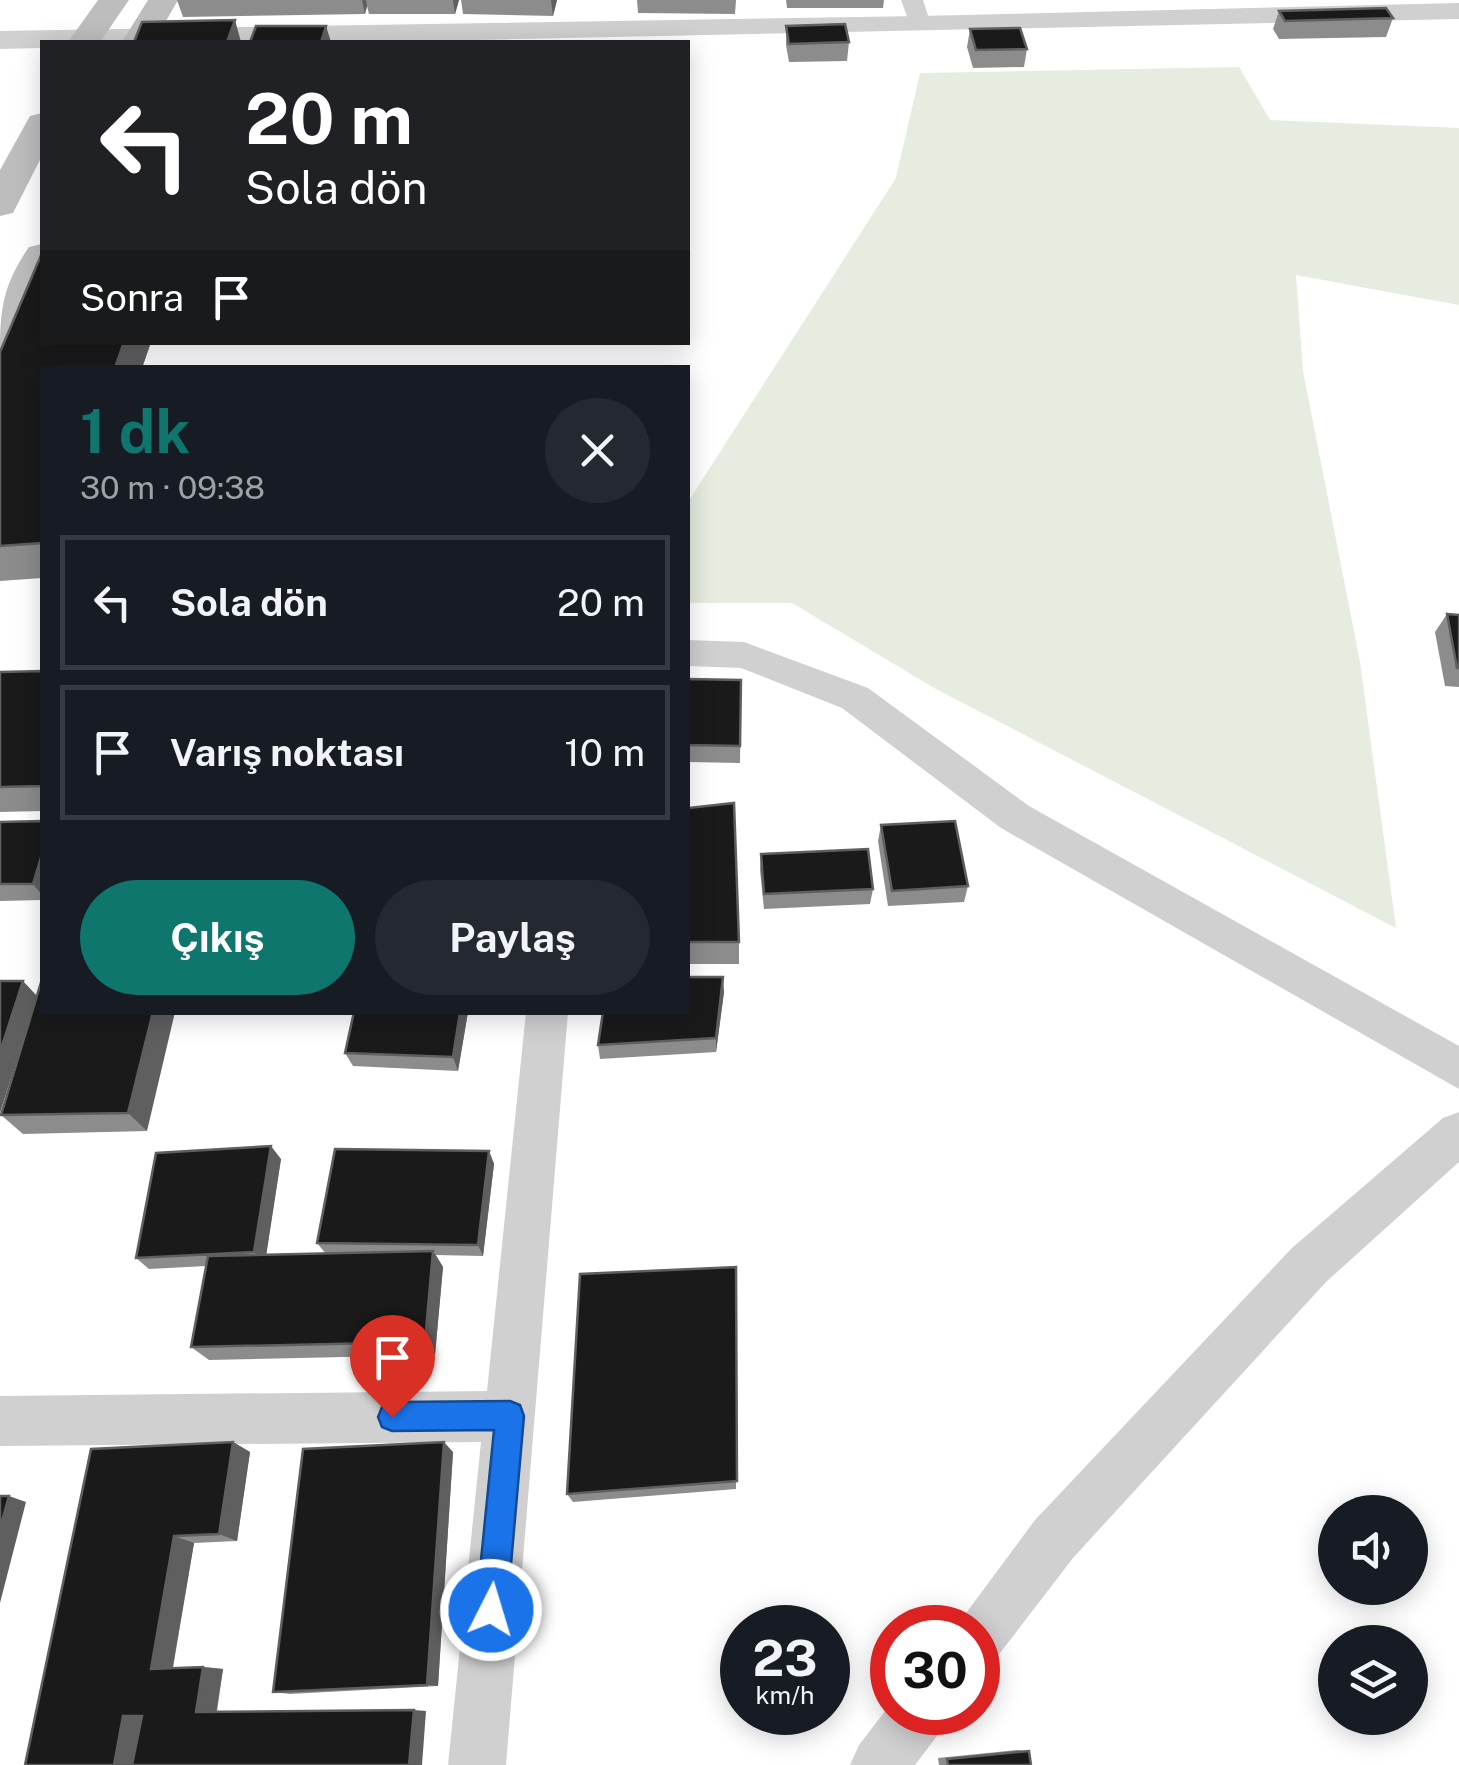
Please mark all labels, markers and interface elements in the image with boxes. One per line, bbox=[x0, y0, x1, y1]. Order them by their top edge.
text: 20 m bbox=[245, 77, 413, 160]
icon: left bbox=[80, 80, 210, 210]
text: Sola dön bbox=[245, 161, 428, 214]
icon: arrive bbox=[204, 270, 259, 325]
text: Sonra bbox=[80, 275, 184, 320]
text: 1 dk bbox=[80, 396, 190, 467]
button: close bbox=[545, 398, 650, 503]
text: 30 m · 09:38 bbox=[80, 469, 265, 506]
icon: left bbox=[85, 575, 140, 630]
text: Sola dön bbox=[170, 580, 328, 625]
text: 20 m bbox=[557, 580, 645, 625]
icon: arrive bbox=[85, 725, 140, 780]
text: Varış noktası bbox=[170, 730, 404, 775]
text: 10 m bbox=[564, 730, 645, 775]
button: Çıkış bbox=[80, 880, 355, 995]
button: Paylaş bbox=[375, 880, 650, 995]
pin bbox=[350, 1315, 435, 1418]
icon: arrive bbox=[365, 1330, 420, 1385]
map controls bbox=[1318, 1495, 1428, 1735]
button: sound bbox=[1318, 1495, 1428, 1605]
position arrow bbox=[439, 1558, 543, 1662]
speed limit sign: 30 bbox=[870, 1605, 1000, 1735]
button: layers bbox=[1318, 1625, 1428, 1735]
text: 23 bbox=[752, 1628, 818, 1687]
text: km/h bbox=[756, 1680, 814, 1710]

